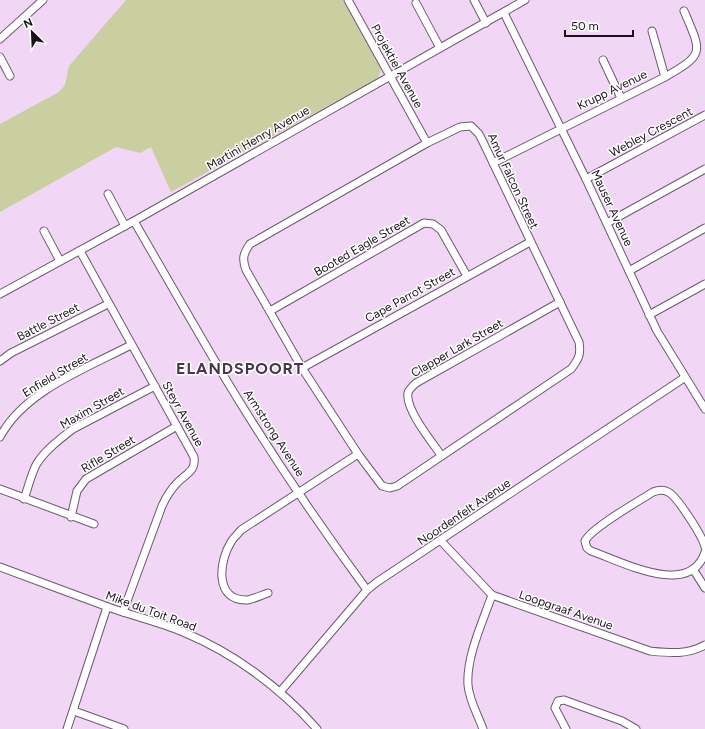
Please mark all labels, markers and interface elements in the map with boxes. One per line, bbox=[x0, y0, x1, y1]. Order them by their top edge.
north arrow bbox=[12, 12, 52, 52]
scale bar bbox=[565, 12, 633, 38]
text: N bbox=[22, 16, 35, 31]
text: 50 m bbox=[571, 19, 599, 33]
street label: Projektiel Avenue bbox=[368, 22, 426, 111]
street label: Krupp Avenue bbox=[575, 67, 650, 113]
street label: Martini Henry Avenue bbox=[204, 103, 312, 173]
street label: Webley Crescent bbox=[607, 104, 695, 160]
street label: Amur Falcon Street bbox=[485, 131, 542, 231]
street label: Mauser Avenue bbox=[588, 168, 636, 249]
street label: Booted Eagle Street bbox=[312, 213, 413, 279]
street label: Cape Parrot Street bbox=[363, 264, 458, 325]
street label: Battle Street bbox=[14, 300, 82, 344]
street label: Clapper Lark Street bbox=[408, 316, 506, 380]
street label: Enfield Street bbox=[20, 350, 91, 400]
district label: ELANDSPOORT bbox=[176, 359, 304, 378]
street label: Steyr Avenue bbox=[159, 379, 207, 449]
street label: Maxim Street bbox=[58, 384, 127, 432]
street label: Armstrong Avenue bbox=[241, 387, 308, 479]
street label: Rifle Street bbox=[78, 432, 138, 476]
street label: Noordenfelt Avenue bbox=[415, 475, 514, 548]
street label: Loopgraaf Avenue bbox=[517, 587, 615, 633]
street label: Mike du Toit Road bbox=[104, 588, 198, 634]

